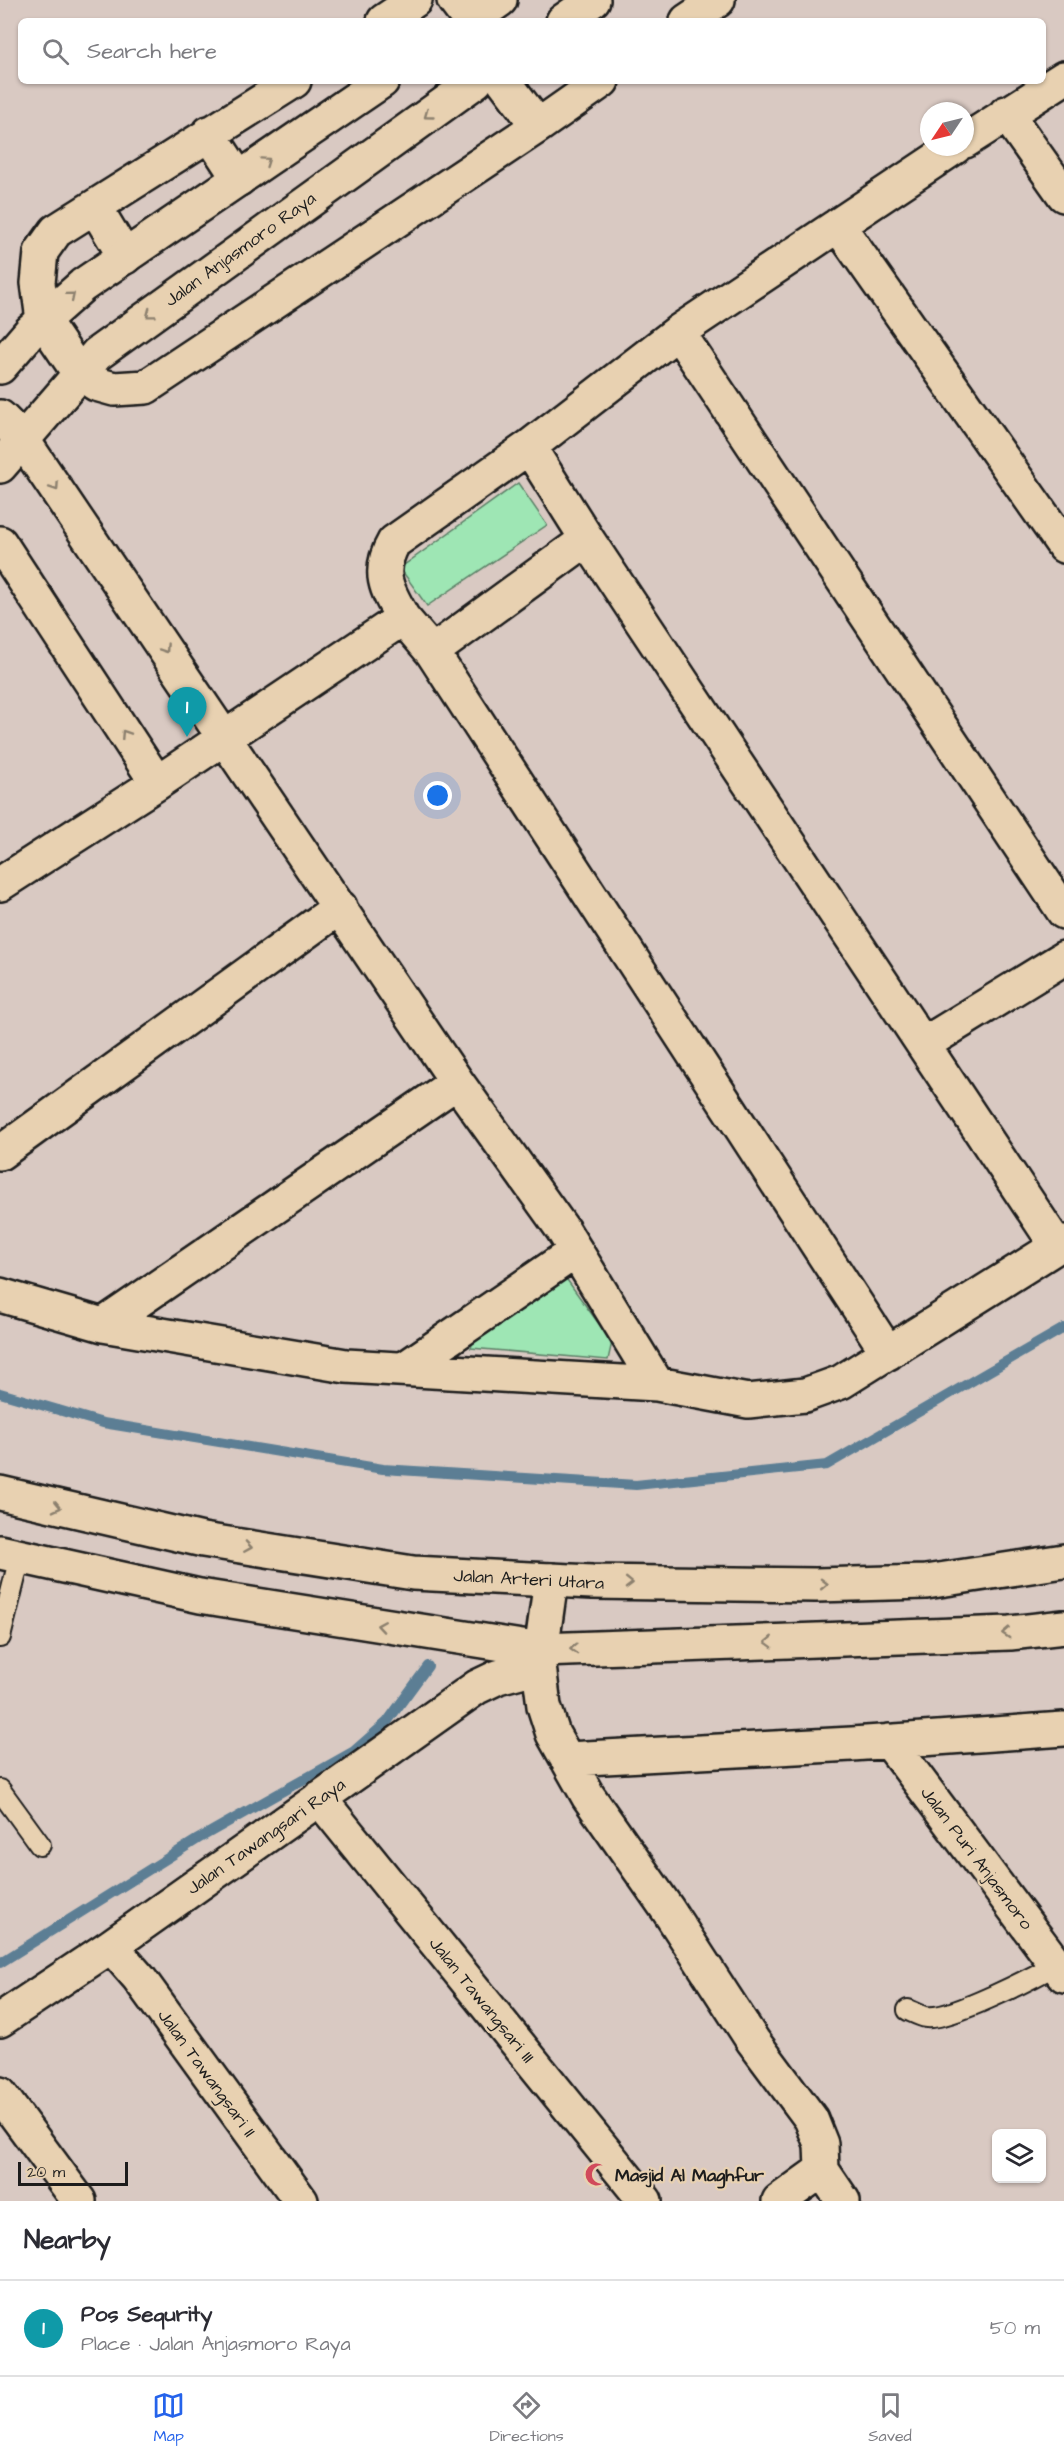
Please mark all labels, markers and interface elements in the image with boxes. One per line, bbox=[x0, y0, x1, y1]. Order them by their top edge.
search box bbox=[18, 18, 1046, 84]
icon: search bbox=[39, 35, 72, 68]
text: Search here bbox=[87, 36, 217, 67]
north arrow bbox=[920, 102, 974, 156]
one-way arrow bbox=[424, 108, 435, 119]
one-way arrow bbox=[259, 157, 270, 168]
street label: Jalan Anjasmoro Raya bbox=[160, 186, 322, 314]
one-way arrow bbox=[64, 292, 75, 303]
one-way arrow bbox=[146, 306, 157, 317]
one-way arrow bbox=[48, 481, 59, 492]
one-way arrow bbox=[158, 642, 169, 653]
pin: 1 bbox=[168, 688, 207, 737]
one-way arrow bbox=[121, 730, 132, 741]
your location bbox=[423, 781, 452, 810]
one-way arrow bbox=[52, 1500, 62, 1513]
one-way arrow bbox=[243, 1541, 252, 1553]
street label: Jalan Arteri Utara bbox=[453, 1563, 605, 1596]
one-way arrow bbox=[625, 1576, 634, 1589]
one-way arrow bbox=[820, 1578, 829, 1591]
one-way arrow bbox=[376, 1620, 386, 1632]
one-way arrow bbox=[1001, 1627, 1010, 1640]
one-way arrow bbox=[764, 1635, 773, 1648]
one-way arrow bbox=[570, 1642, 579, 1655]
street label: Jalan Tawangsari Raya bbox=[182, 1772, 351, 1901]
street label: Jalan Puri Anjasmoro bbox=[914, 1782, 1039, 1935]
street label: Jalan Tawangsari III bbox=[422, 1932, 540, 2069]
street label: Jalan Tawangsari II bbox=[151, 2004, 262, 2143]
map controls bbox=[992, 2129, 1046, 2183]
button: layers bbox=[992, 2129, 1046, 2183]
scale bar bbox=[18, 2159, 128, 2186]
text: 20 m bbox=[27, 2161, 65, 2183]
mosque icon: Masjid Al Maghfur bbox=[584, 2162, 610, 2188]
place label: Masjid Al Maghfur bbox=[615, 2163, 764, 2189]
text: Nearby bbox=[24, 2222, 111, 2258]
text: Pos Sequrity bbox=[81, 2299, 212, 2330]
text: 1 bbox=[42, 2314, 45, 2342]
text: 50 m bbox=[990, 2314, 1040, 2342]
text: Place · Jalan Anjasmoro Raya bbox=[81, 2330, 351, 2358]
tab: Map bbox=[152, 2389, 185, 2447]
tab: Directions bbox=[490, 2389, 564, 2447]
tab: Saved bbox=[868, 2389, 912, 2447]

